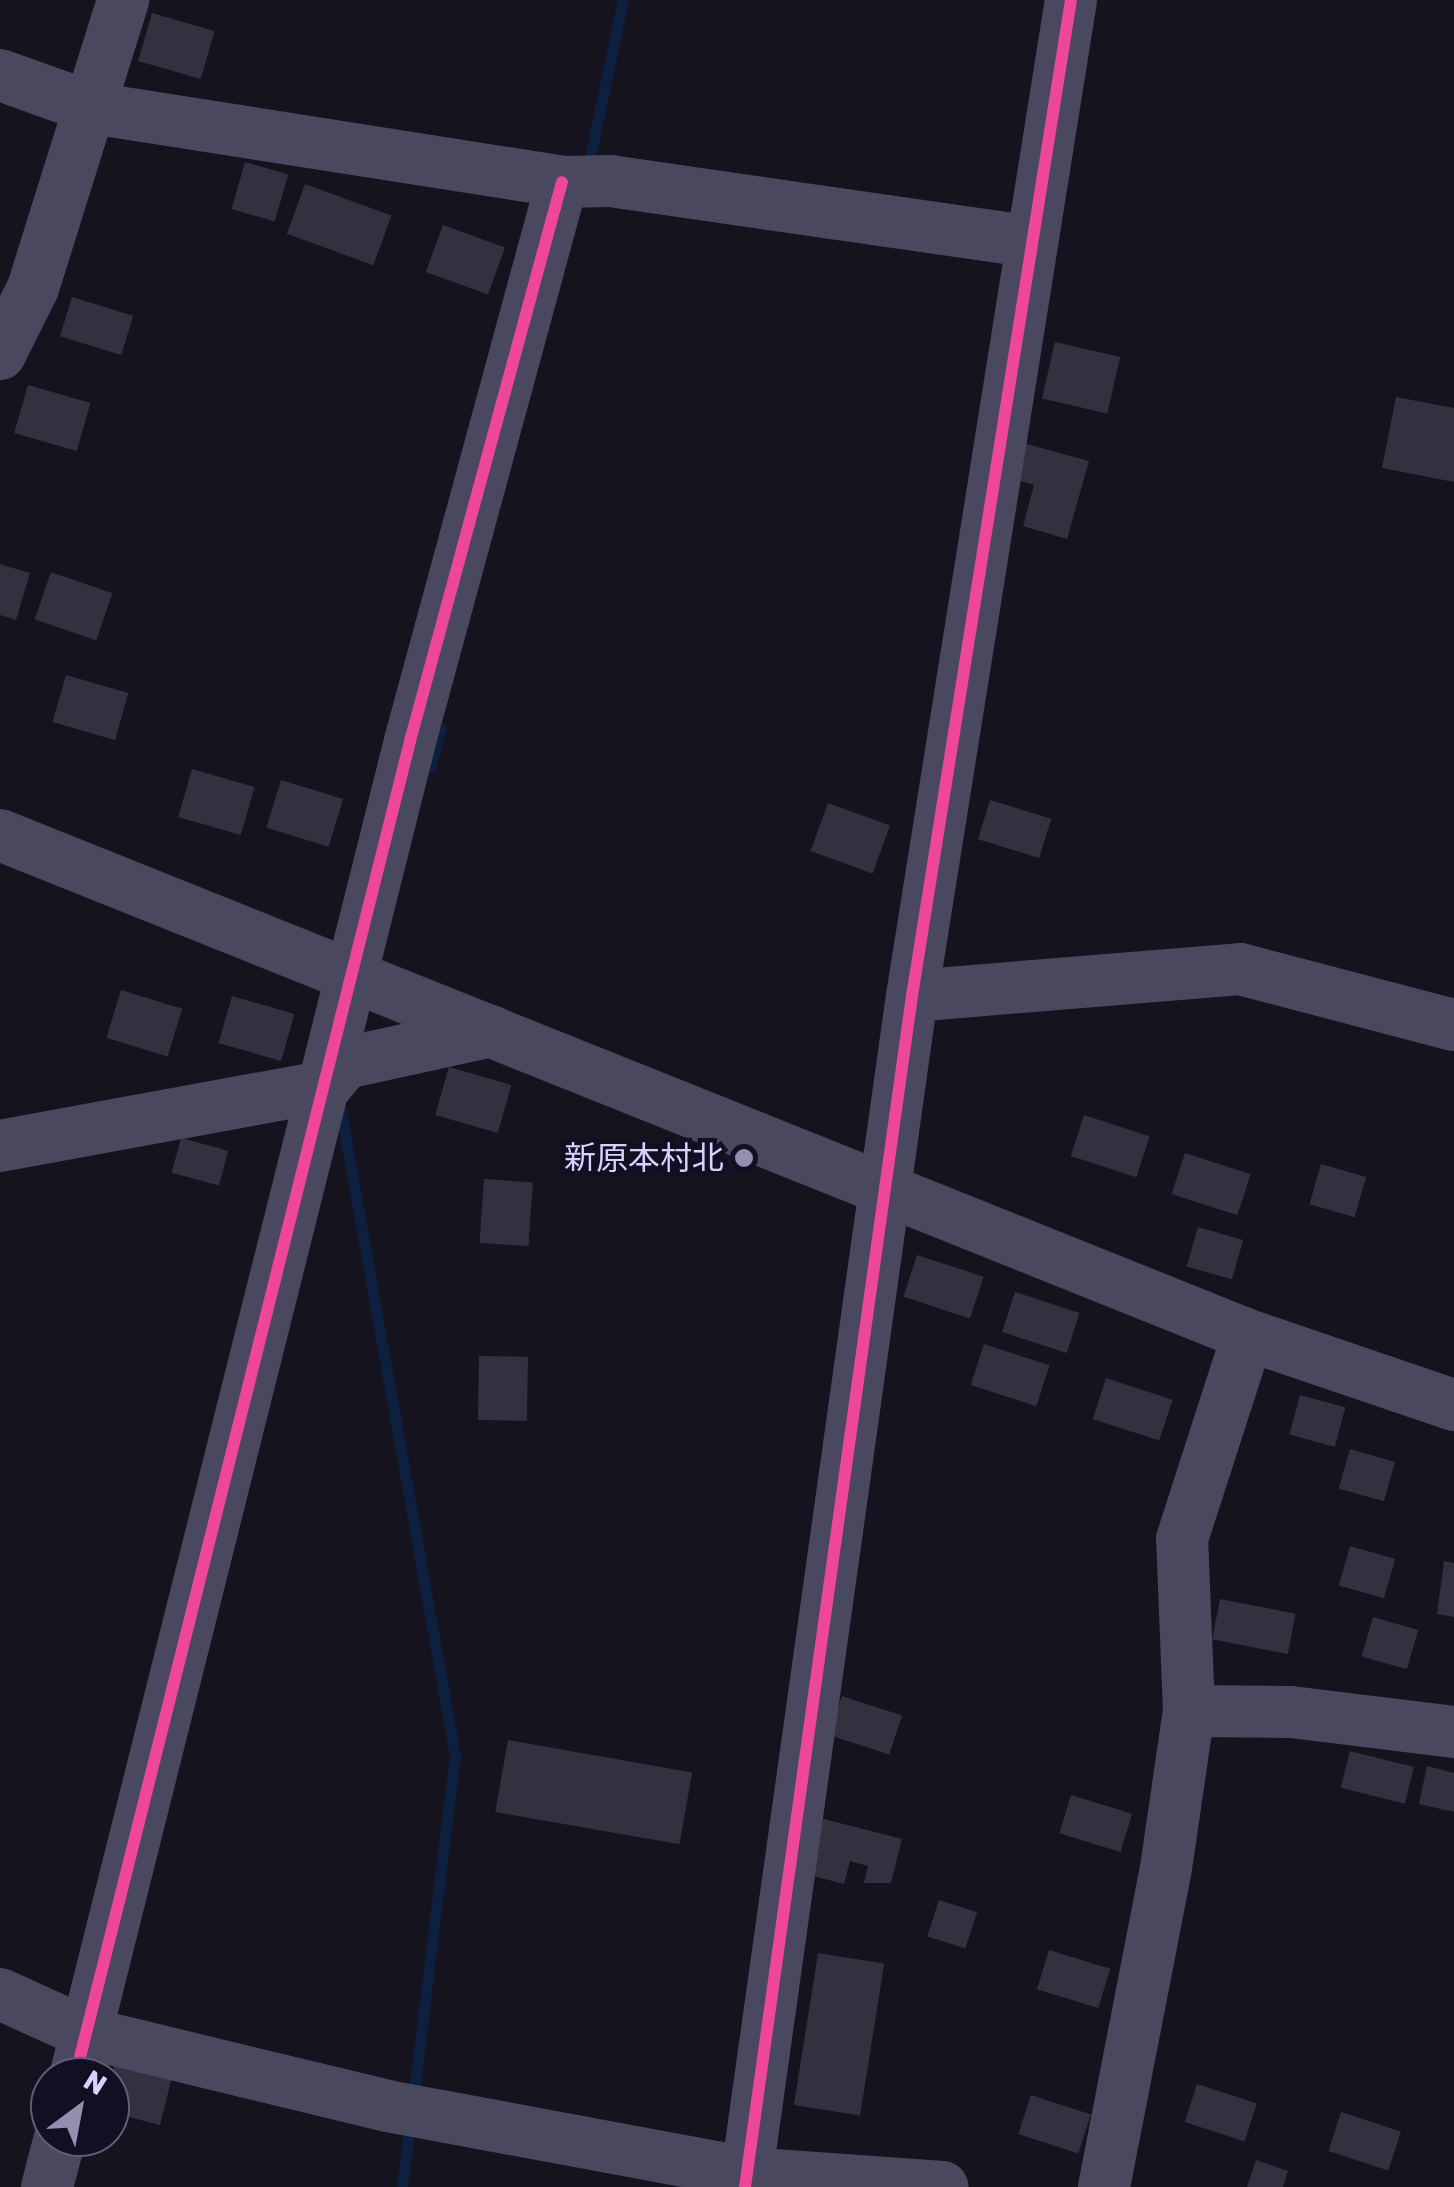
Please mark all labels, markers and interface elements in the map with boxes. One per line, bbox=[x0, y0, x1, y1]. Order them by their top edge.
place label: 新原本村北 bbox=[564, 1139, 724, 1177]
marker: 新原本村北 bbox=[733, 1147, 755, 1169]
north arrow bbox=[30, 2057, 130, 2157]
text: N bbox=[78, 2063, 112, 2102]

